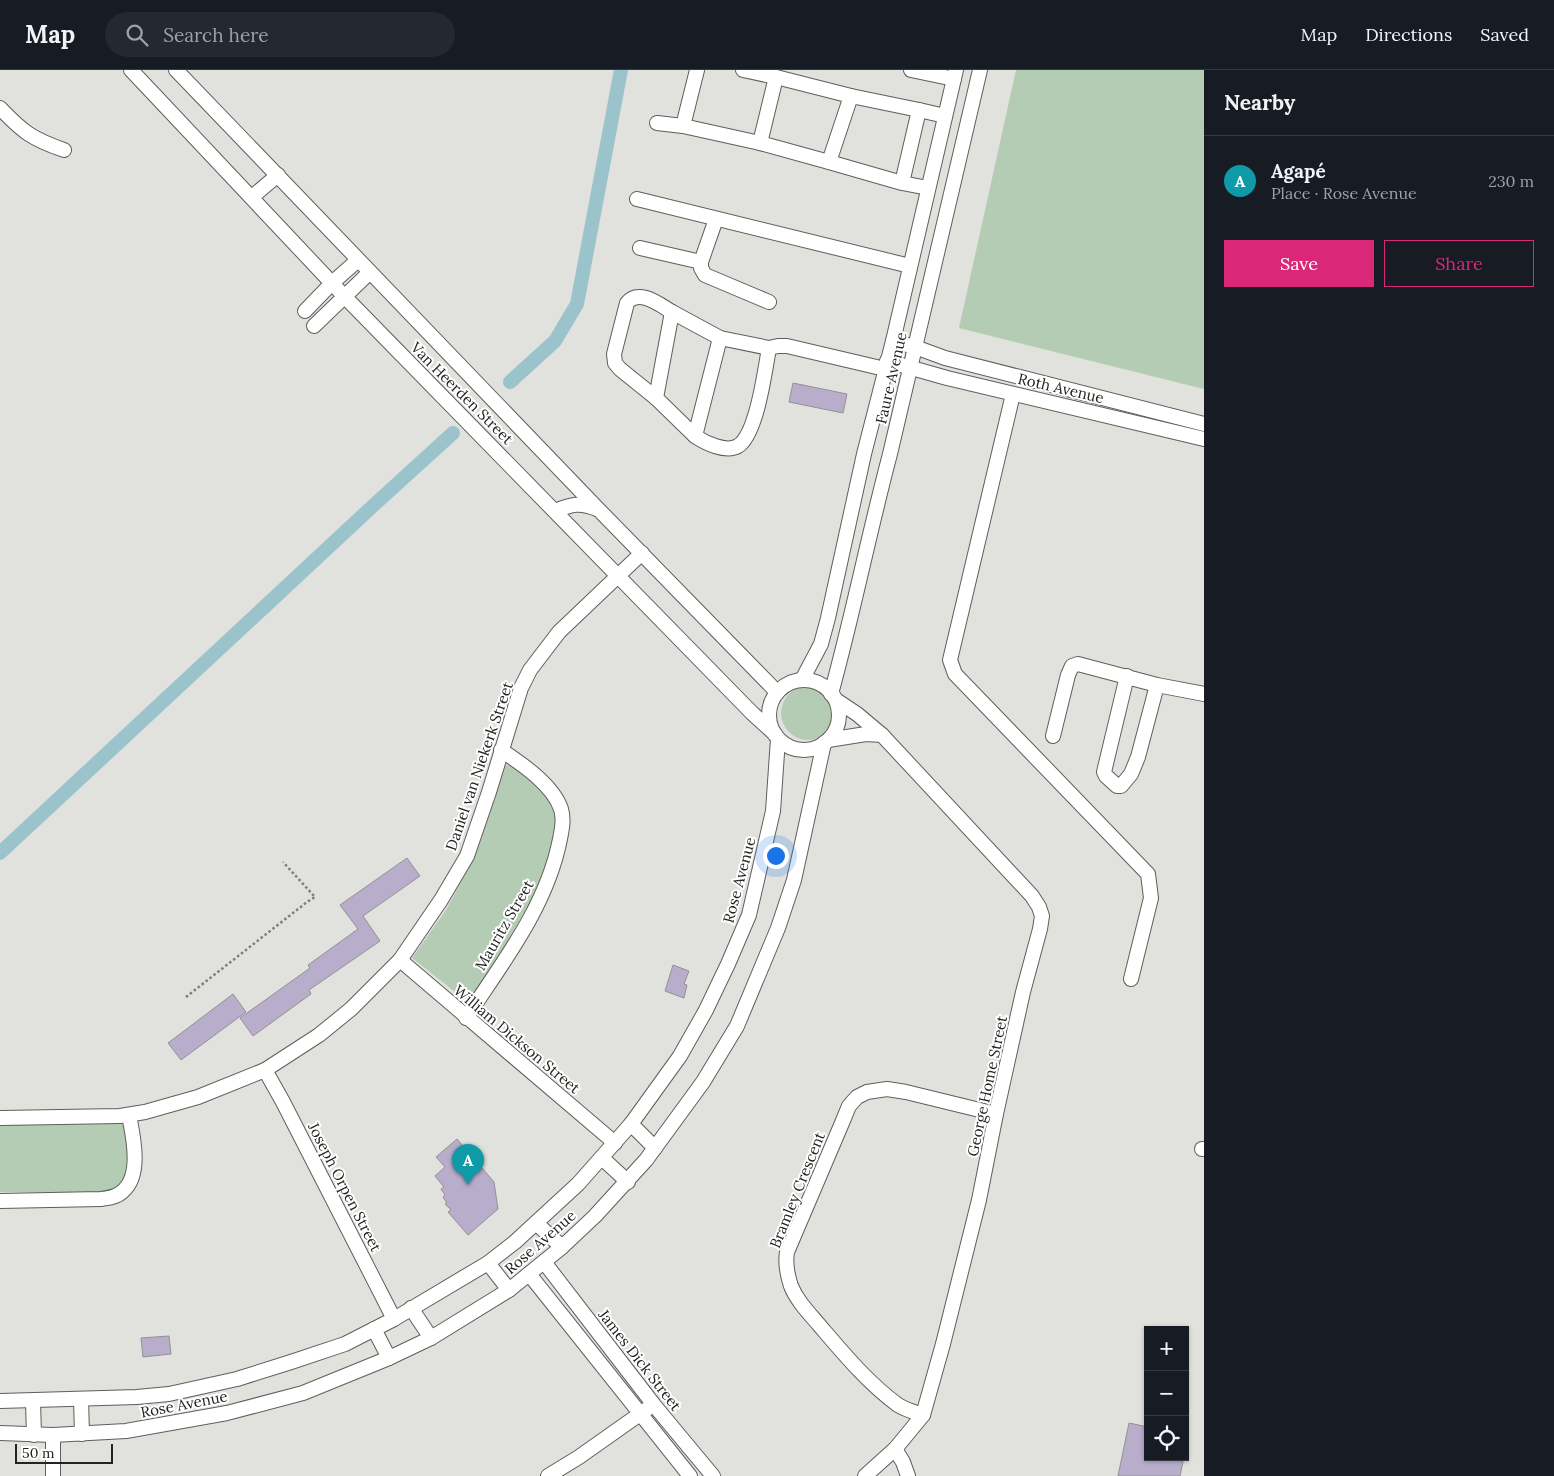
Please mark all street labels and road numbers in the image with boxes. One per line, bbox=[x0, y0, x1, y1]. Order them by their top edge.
street label: Faure Avenue bbox=[871, 330, 911, 426]
street label: Van Heerden Street bbox=[406, 337, 517, 448]
street label: Roth Avenue bbox=[1016, 369, 1106, 407]
street label: Daniel van Niekerk Street bbox=[441, 679, 517, 853]
street label: Rose Avenue bbox=[718, 835, 760, 925]
street label: Mauritz Street bbox=[470, 876, 538, 974]
street label: William Dickson Street bbox=[450, 981, 584, 1098]
street label: George Home Street bbox=[963, 1014, 1011, 1158]
street label: Joseph Orpen Street bbox=[304, 1118, 386, 1255]
street label: Bramley Crescent bbox=[765, 1129, 829, 1251]
street label: Rose Avenue bbox=[501, 1206, 579, 1278]
street label: James Dick Street bbox=[594, 1305, 686, 1415]
street label: Rose Avenue bbox=[139, 1386, 229, 1422]

